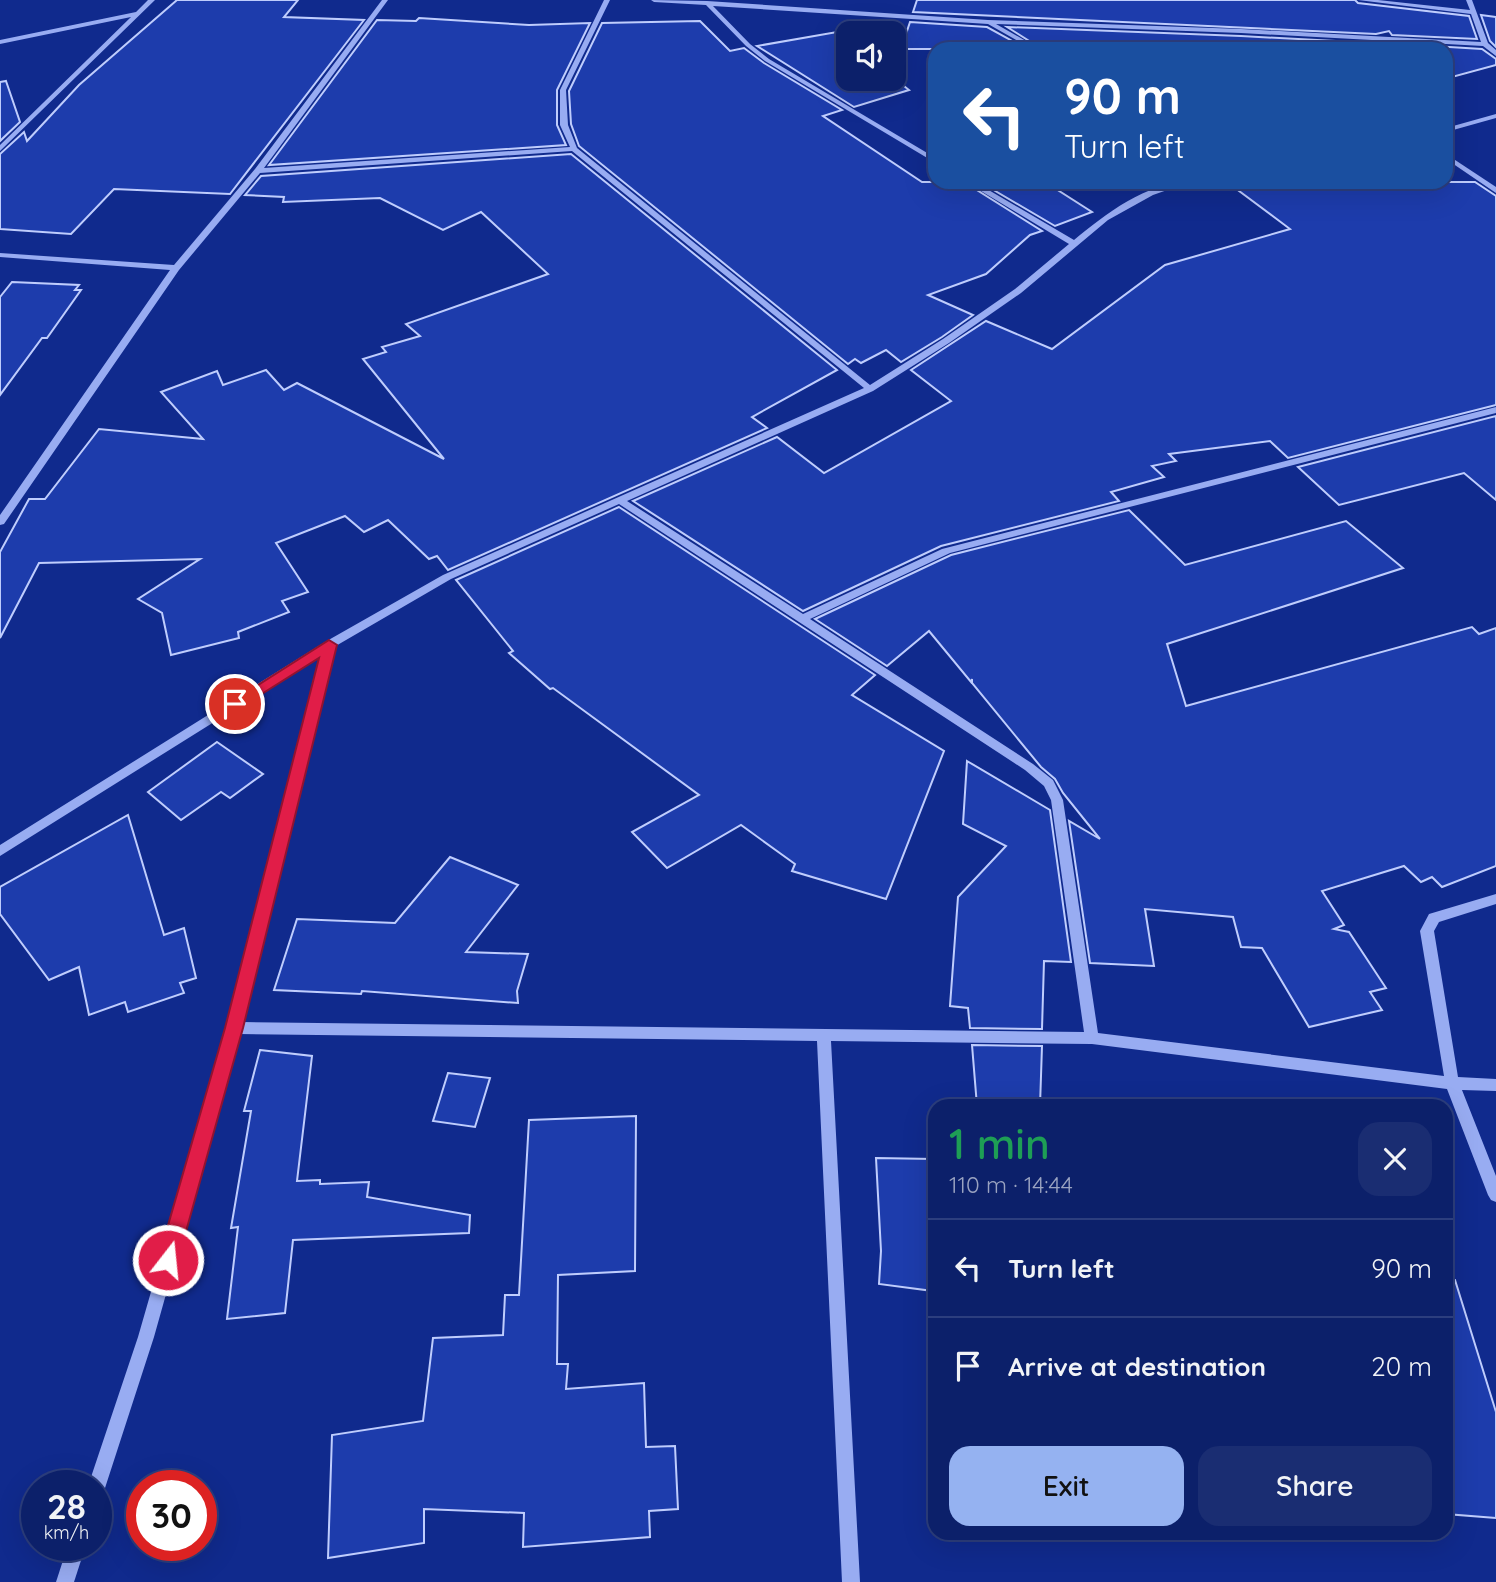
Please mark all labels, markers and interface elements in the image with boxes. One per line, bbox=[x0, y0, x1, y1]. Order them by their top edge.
map controls bbox=[836, 21, 906, 91]
button: sound bbox=[836, 21, 906, 91]
text: 90 m bbox=[1064, 65, 1181, 126]
icon: left bbox=[949, 70, 1040, 161]
text: Turn left bbox=[1064, 126, 1185, 166]
pin bbox=[205, 674, 265, 734]
icon: arrive bbox=[216, 685, 254, 723]
text: 1 min bbox=[949, 1117, 1050, 1170]
button: close bbox=[1358, 1122, 1432, 1196]
text: 110 m · 14:44 bbox=[949, 1170, 1073, 1199]
position arrow bbox=[131, 1223, 205, 1297]
icon: left bbox=[949, 1249, 987, 1287]
text: Turn left bbox=[1008, 1252, 1115, 1285]
text: 90 m bbox=[1371, 1252, 1432, 1285]
icon: arrive bbox=[949, 1347, 987, 1385]
text: Arrive at destination bbox=[1008, 1350, 1266, 1383]
text: 20 m bbox=[1371, 1350, 1432, 1383]
button: Exit bbox=[949, 1446, 1184, 1526]
button: Share bbox=[1198, 1446, 1432, 1526]
speed limit sign: 30 bbox=[126, 1470, 217, 1561]
text: 28 bbox=[47, 1484, 86, 1528]
text: km/h bbox=[44, 1521, 89, 1544]

